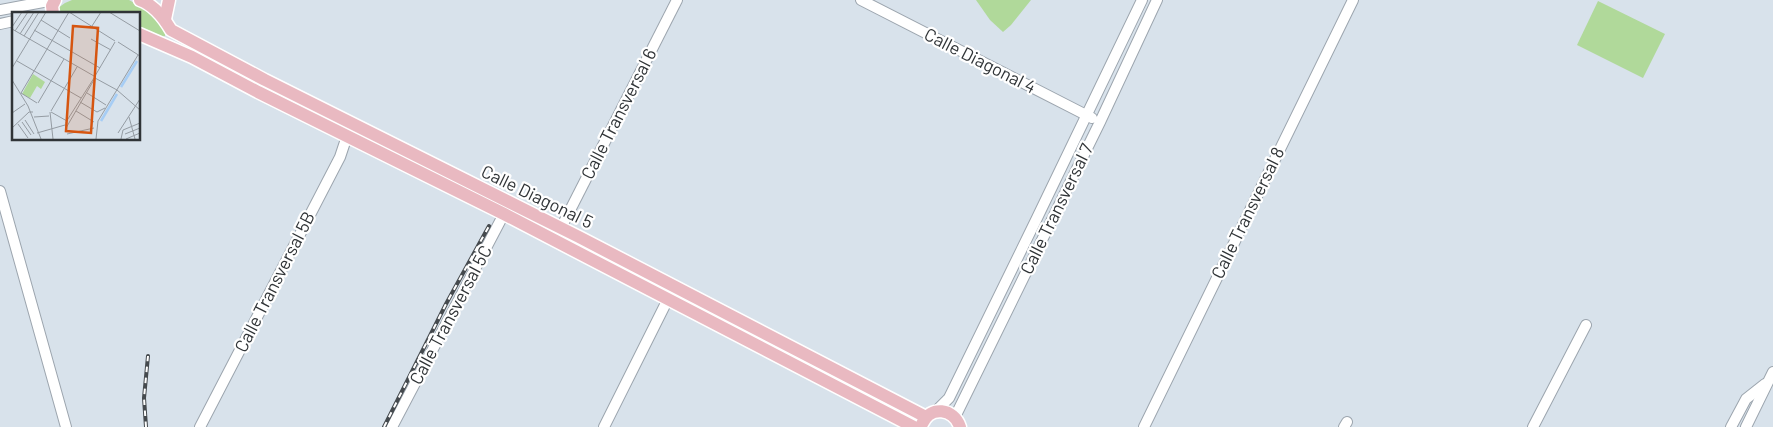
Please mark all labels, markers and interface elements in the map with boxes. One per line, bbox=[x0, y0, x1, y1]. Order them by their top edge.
inset map bbox=[12, 12, 140, 140]
street label: Calle Diagonal 4 bbox=[921, 23, 1040, 98]
street label: Calle Transversal 6 bbox=[576, 45, 660, 182]
street label: Calle Transversal 7 bbox=[1015, 139, 1097, 278]
street label: Calle Transversal 8 bbox=[1206, 143, 1288, 282]
street label: Calle Diagonal 5 bbox=[478, 160, 597, 233]
street label: Calle Transversal 5B bbox=[229, 208, 319, 355]
street label: Calle Transversal 5C bbox=[404, 241, 496, 388]

